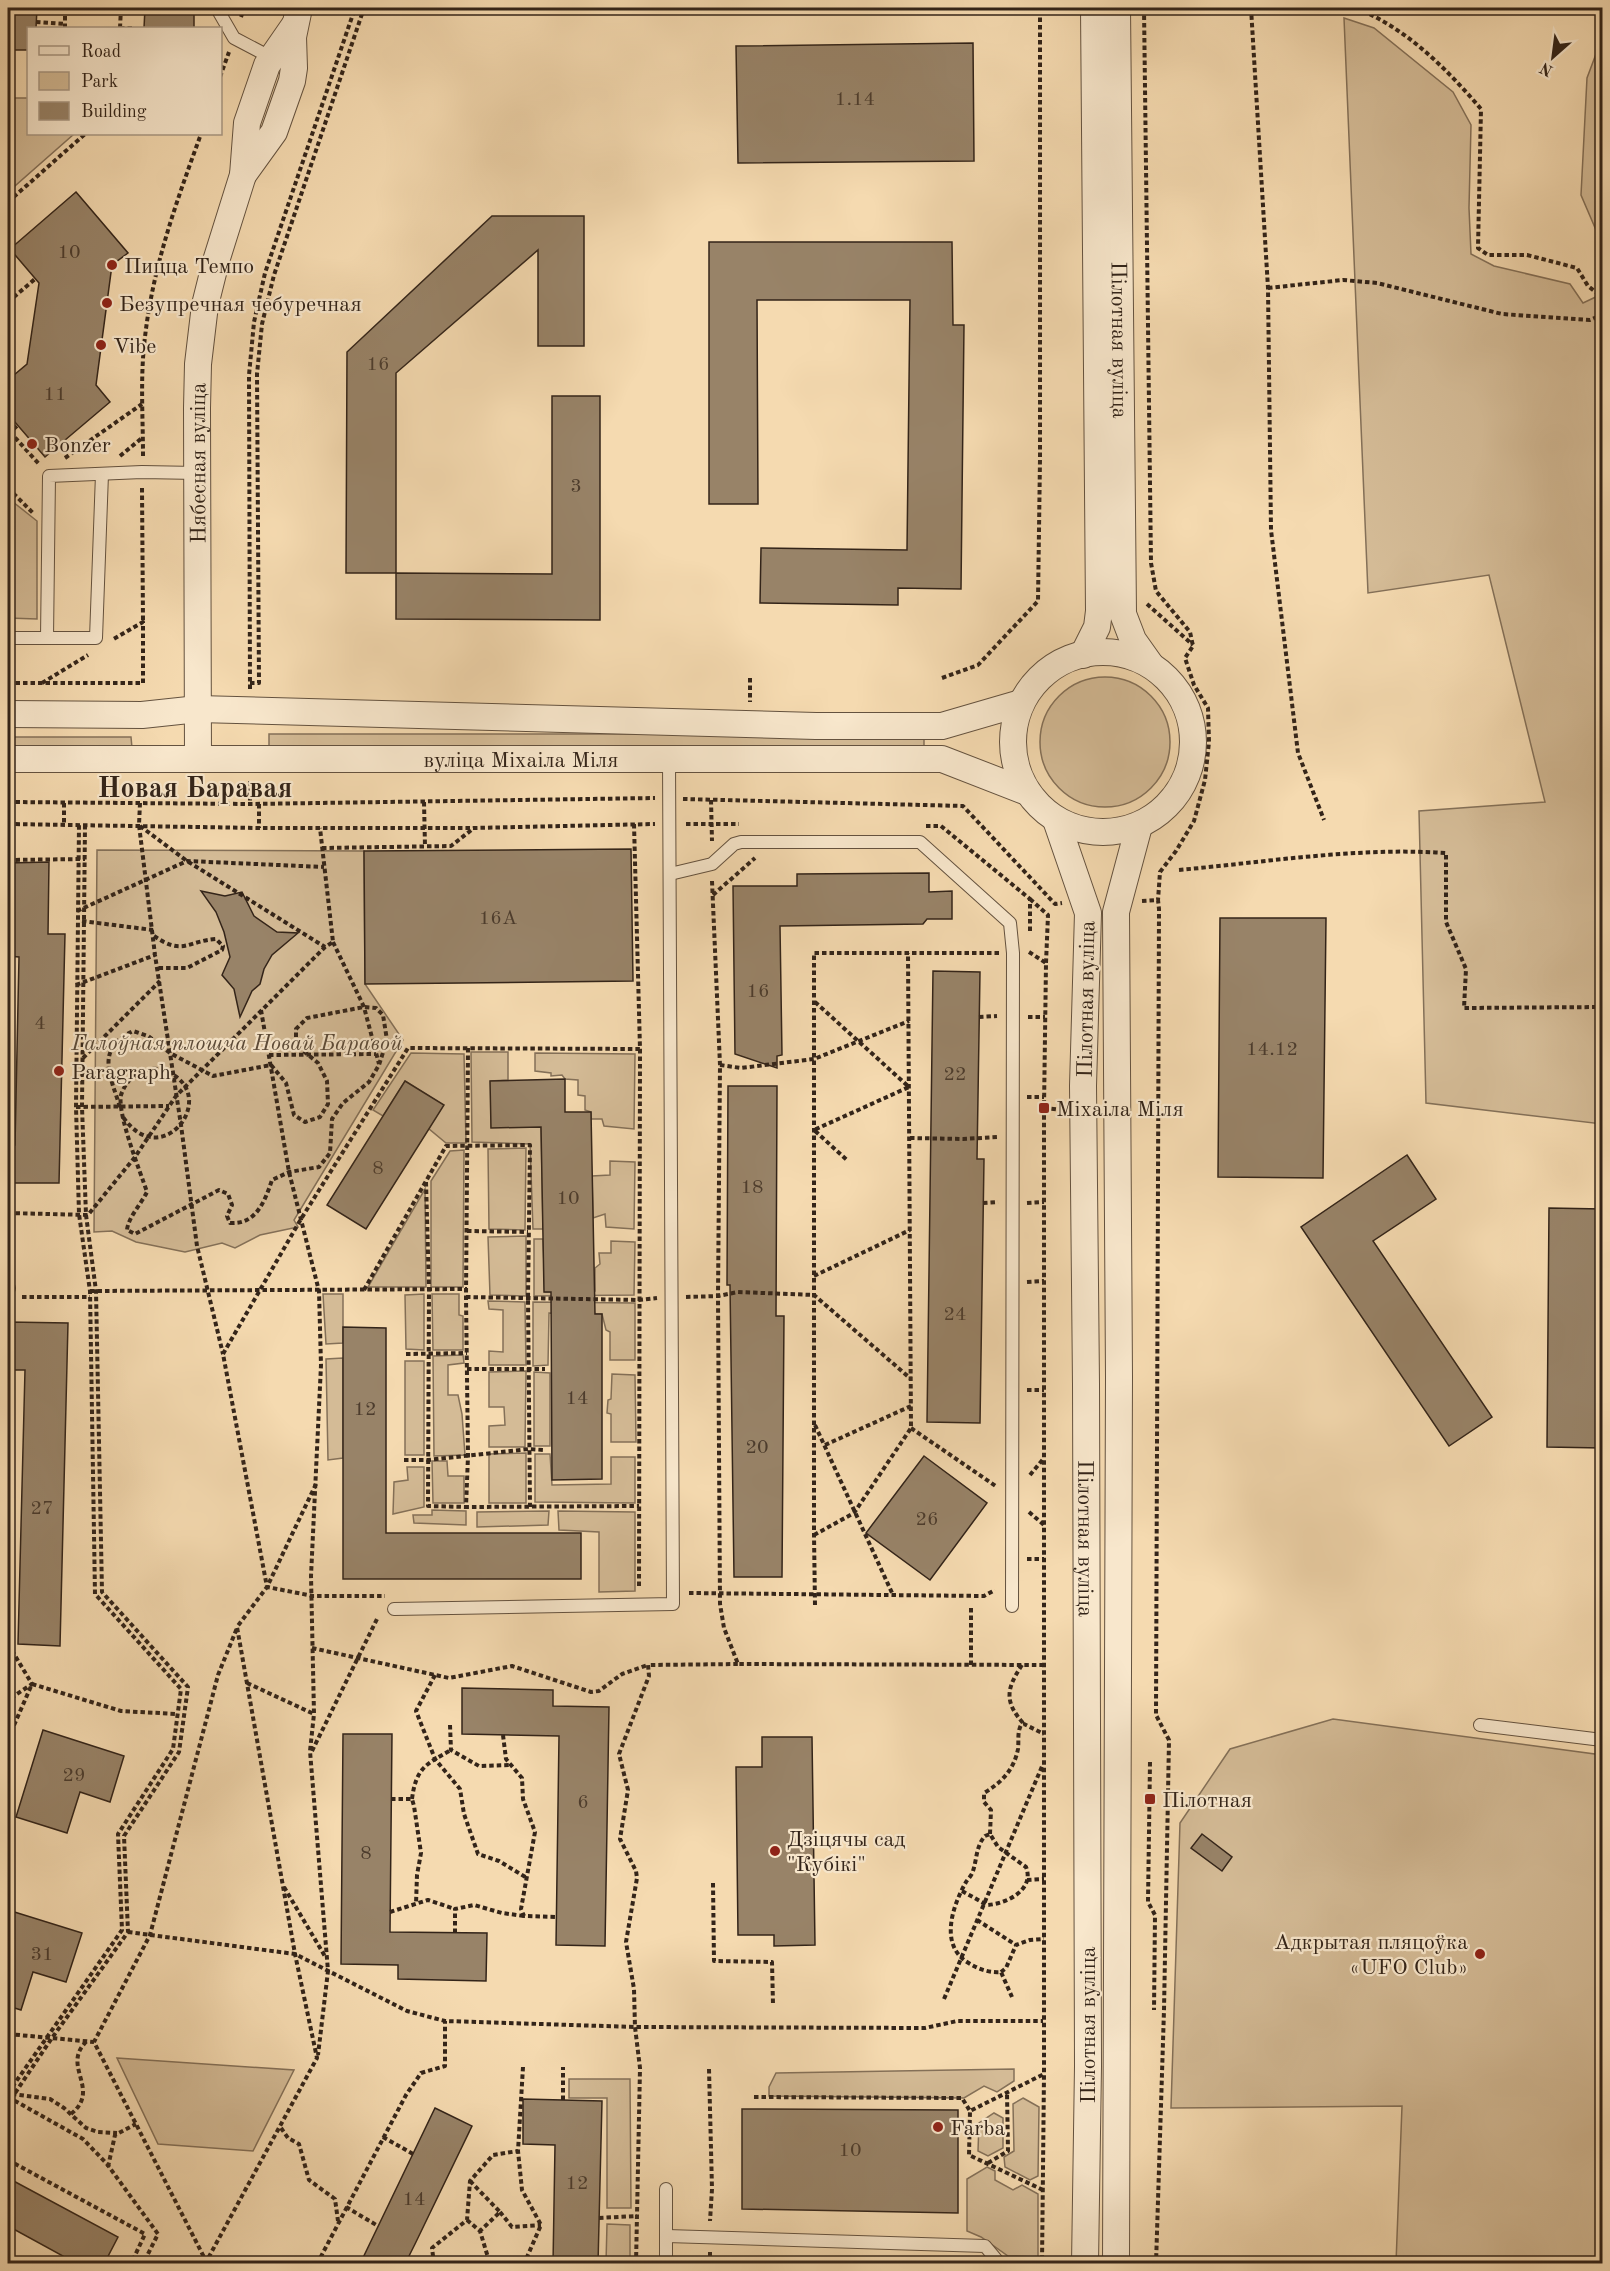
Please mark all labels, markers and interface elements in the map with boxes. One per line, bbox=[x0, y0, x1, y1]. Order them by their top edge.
legend bbox=[27, 27, 222, 135]
north arrow bbox=[1523, 27, 1583, 87]
text: Road bbox=[81, 43, 121, 61]
text: N bbox=[1537, 58, 1556, 78]
text: Park bbox=[81, 73, 118, 91]
house number: 1.14 bbox=[835, 90, 875, 110]
text: Building bbox=[81, 103, 147, 121]
house number: 10 bbox=[57, 243, 81, 263]
place label: Пицца Темпо bbox=[124, 256, 254, 278]
marker: Пицца Темпо bbox=[105, 258, 119, 272]
street label: Пілотная вуліца bbox=[1107, 261, 1130, 419]
place label: Безупречная чебуречная bbox=[119, 294, 362, 316]
marker: Безупречная чебуречная bbox=[100, 296, 114, 310]
place label: Vibe bbox=[113, 336, 156, 358]
marker: Vibe bbox=[94, 338, 108, 352]
house number: 16 bbox=[366, 355, 390, 375]
street label: Нябесная вуліца bbox=[188, 382, 211, 544]
house number: 11 bbox=[43, 385, 67, 405]
place label: Bonzer bbox=[44, 435, 111, 457]
marker: Bonzer bbox=[25, 437, 39, 451]
house number: 3 bbox=[570, 477, 582, 497]
street label: вуліца Міхаіла Міля bbox=[424, 750, 618, 772]
district label: Новая Баравая bbox=[98, 776, 292, 804]
house number: 16А bbox=[479, 909, 517, 929]
street label: Пілотная вуліца bbox=[1075, 920, 1099, 1078]
house number: 16 bbox=[746, 982, 770, 1002]
house number: 4 bbox=[34, 1014, 46, 1034]
park label: Галоўная плошча Новай Баравой bbox=[70, 1033, 403, 1055]
house number: 14.12 bbox=[1246, 1040, 1298, 1060]
place label: Paragraph bbox=[71, 1062, 171, 1084]
marker: Paragraph bbox=[52, 1064, 66, 1078]
house number: 22 bbox=[943, 1065, 967, 1085]
place label: Міхаіла Міля bbox=[1056, 1099, 1184, 1121]
marker: Міхаіла Міля bbox=[1037, 1101, 1051, 1115]
house number: 8 bbox=[372, 1159, 384, 1179]
house number: 18 bbox=[740, 1178, 764, 1198]
house number: 10 bbox=[556, 1189, 580, 1209]
house number: 24 bbox=[943, 1305, 967, 1325]
house number: 14 bbox=[565, 1389, 589, 1409]
house number: 12 bbox=[353, 1400, 377, 1420]
house number: 20 bbox=[745, 1438, 769, 1458]
street label: Пілотная вуліца bbox=[1073, 1460, 1096, 1617]
house number: 27 bbox=[30, 1499, 54, 1519]
house number: 26 bbox=[915, 1510, 939, 1530]
house number: 29 bbox=[62, 1766, 86, 1786]
place label: Пілотная bbox=[1162, 1790, 1252, 1812]
marker: Пілотная bbox=[1143, 1792, 1157, 1806]
house number: 6 bbox=[577, 1793, 589, 1813]
place label: Дзіцячы сад "Кубікі" bbox=[787, 1829, 905, 1876]
house number: 8 bbox=[360, 1844, 372, 1864]
marker: Дзіцячы сад "Кубікі" bbox=[768, 1844, 782, 1858]
place label: Адкрытая пляцоўка «UFO Club» bbox=[1274, 1932, 1468, 1979]
house number: 31 bbox=[30, 1945, 54, 1965]
street label: Пілотная вуліца bbox=[1078, 1946, 1100, 2104]
marker: Адкрытая пляцоўка «UFO Club» bbox=[1473, 1947, 1487, 1961]
place label: Farba bbox=[950, 2118, 1006, 2140]
marker: Farba bbox=[931, 2120, 945, 2134]
house number: 10 bbox=[838, 2141, 862, 2161]
house number: 12 bbox=[565, 2174, 589, 2194]
house number: 14 bbox=[402, 2190, 426, 2210]

